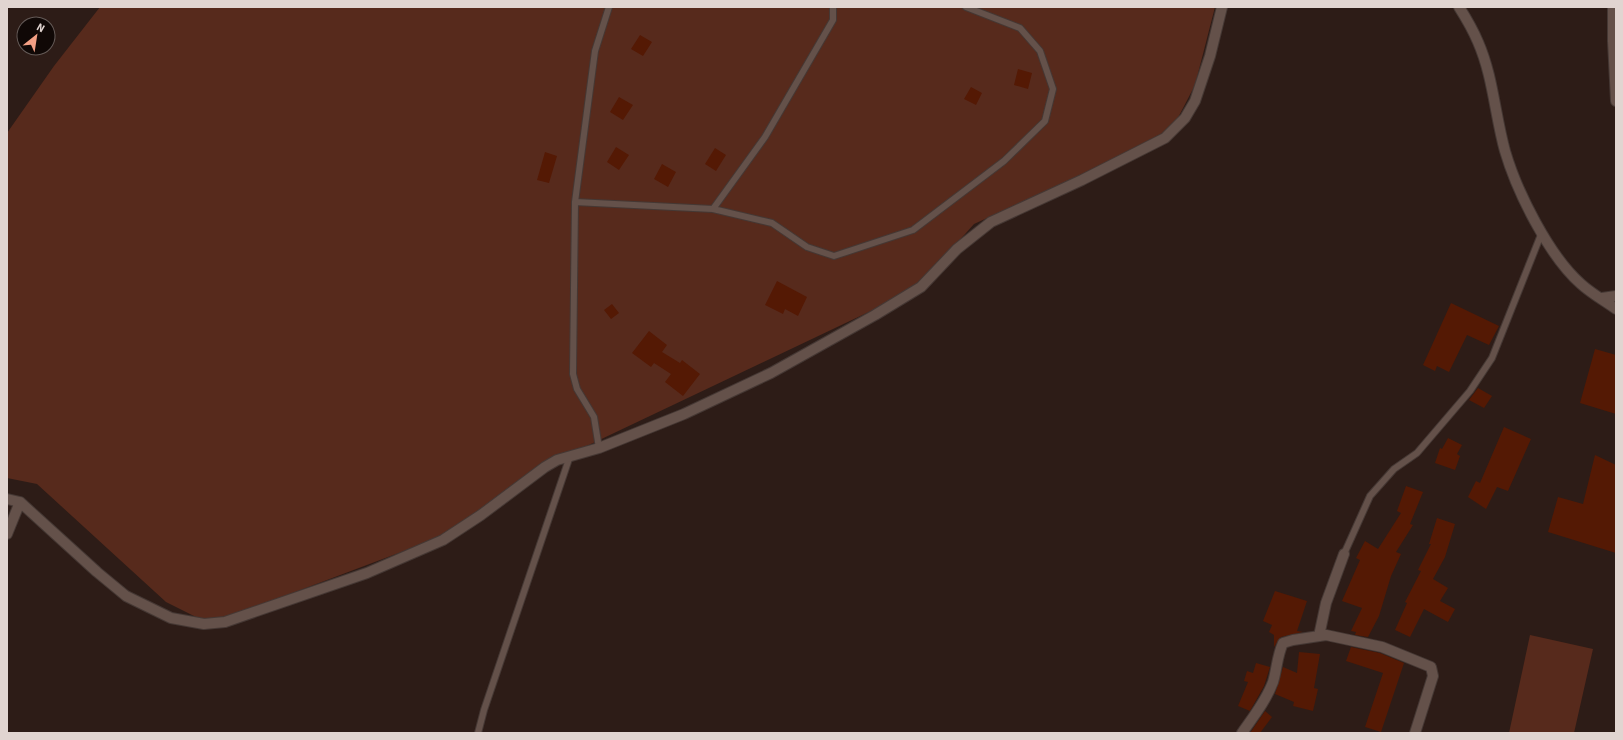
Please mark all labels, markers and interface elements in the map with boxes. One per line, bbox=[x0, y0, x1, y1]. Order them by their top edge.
north arrow bbox=[16, 16, 56, 56]
text: N bbox=[34, 19, 48, 36]

